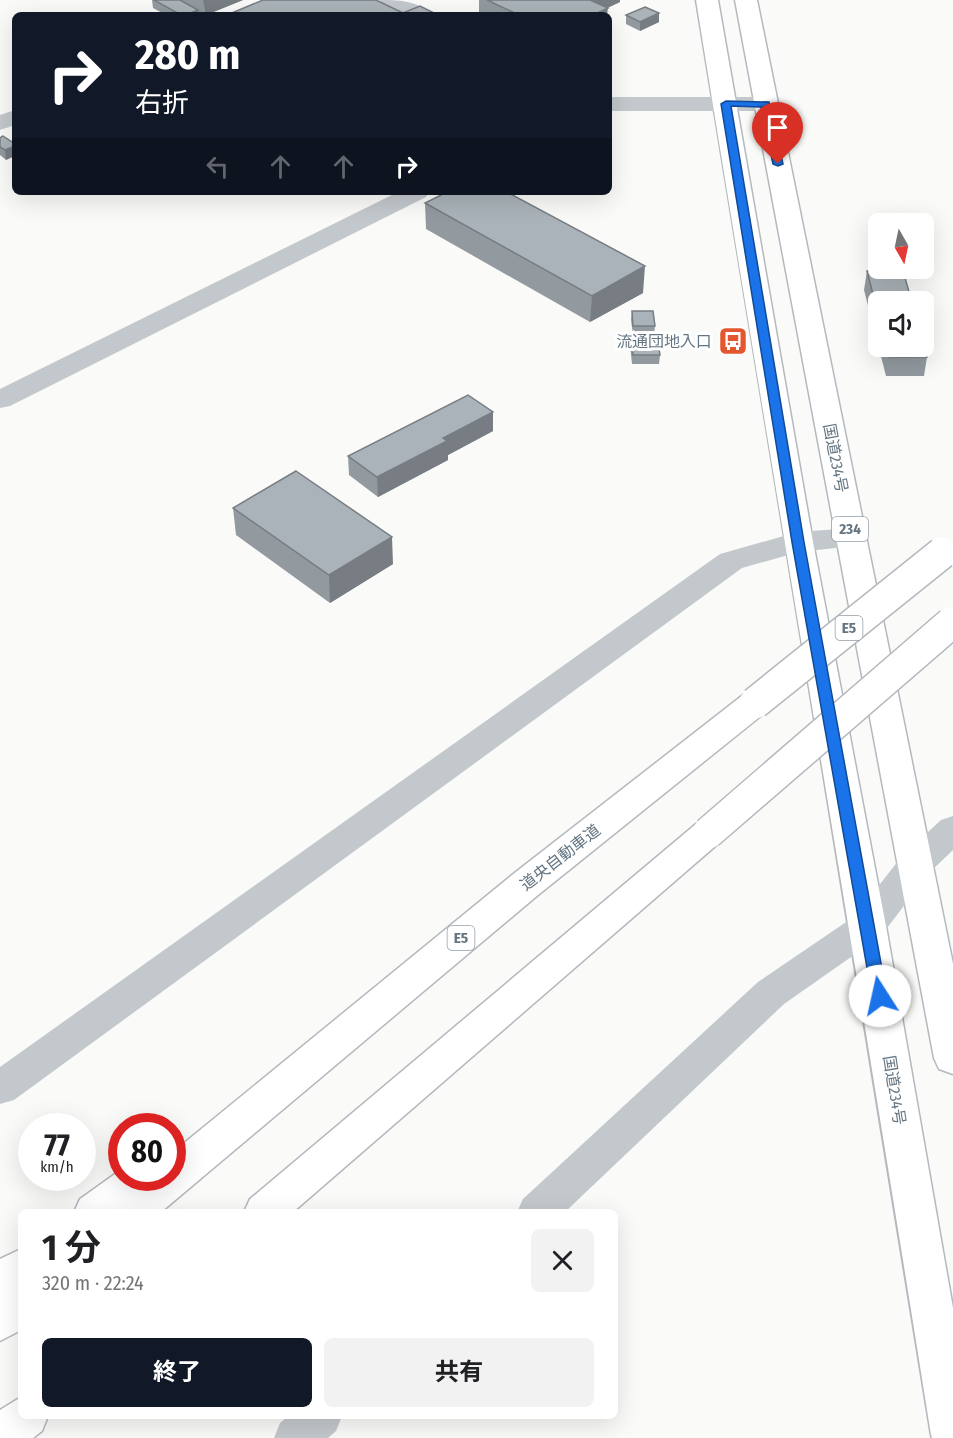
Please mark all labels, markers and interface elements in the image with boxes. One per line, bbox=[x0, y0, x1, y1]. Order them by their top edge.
text: 280 m bbox=[135, 30, 240, 80]
icon: right bbox=[36, 36, 114, 114]
text: 右折 bbox=[135, 87, 189, 119]
pin bbox=[752, 102, 803, 164]
icon: arrive bbox=[761, 111, 794, 144]
icon: left bbox=[201, 150, 234, 183]
icon: ahead bbox=[264, 150, 297, 183]
icon: ahead bbox=[327, 150, 360, 183]
icon: right bbox=[390, 150, 423, 183]
north arrow bbox=[868, 213, 934, 279]
map controls bbox=[868, 213, 934, 357]
button: sound bbox=[868, 291, 934, 357]
bus stop icon: 流通団地入口 bbox=[717, 325, 749, 357]
place label: 流通団地入口 bbox=[616, 332, 712, 351]
street label: 国道234号 bbox=[820, 422, 852, 494]
road number: 234 bbox=[832, 517, 868, 541]
road number: E5 bbox=[836, 616, 862, 640]
street label: 道央自動車道 bbox=[517, 820, 604, 894]
road number: E5 bbox=[448, 926, 474, 950]
position arrow bbox=[848, 964, 912, 1028]
street label: 国道234号 bbox=[880, 1054, 909, 1126]
speed limit sign: 80 bbox=[108, 1113, 186, 1191]
text: 77 bbox=[44, 1127, 70, 1163]
text: km/h bbox=[40, 1158, 74, 1176]
text: 1 分 bbox=[42, 1226, 101, 1270]
button: close bbox=[531, 1229, 594, 1292]
text: 320 m · 22:24 bbox=[42, 1271, 144, 1295]
button: 終了 bbox=[42, 1338, 312, 1407]
button: 共有 bbox=[324, 1338, 594, 1407]

